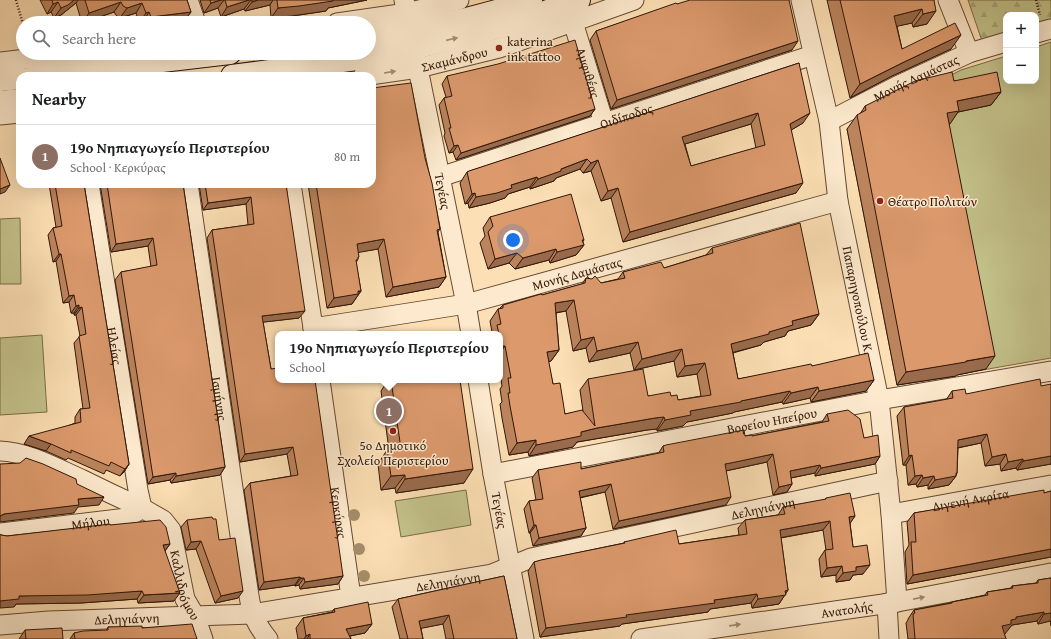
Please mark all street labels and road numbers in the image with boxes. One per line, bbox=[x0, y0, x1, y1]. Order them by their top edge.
street label: Σκαμάνδρου bbox=[419, 42, 490, 77]
street label: Αμφιθέας bbox=[571, 45, 605, 101]
street label: Μονής Δαμάστας bbox=[870, 50, 962, 107]
street label: Οιδίποδος bbox=[598, 99, 656, 134]
street label: Τεγέας bbox=[430, 171, 456, 212]
street label: Παπαρηγοπούλου Κ. bbox=[838, 244, 878, 356]
street label: Μονής Δαμάστας bbox=[530, 252, 625, 295]
street label: Ηλείας bbox=[102, 326, 127, 367]
street label: Ισμήνης bbox=[207, 375, 232, 422]
street label: Βορείου Ηπείρου bbox=[725, 403, 819, 439]
street label: Διγενή Ακρίτα bbox=[931, 484, 1011, 516]
street label: Κερκύρας bbox=[325, 486, 352, 540]
street label: Τεγέας bbox=[487, 490, 512, 531]
street label: Δεληγιάννη bbox=[729, 492, 797, 525]
street label: Μήλου bbox=[70, 511, 111, 534]
street label: Καλλιδρόμου bbox=[165, 549, 205, 624]
street label: Δεληγιάννη bbox=[414, 567, 482, 597]
street label: Ανατολής bbox=[820, 597, 875, 623]
street label: Δεληγιάννη bbox=[94, 608, 160, 629]

